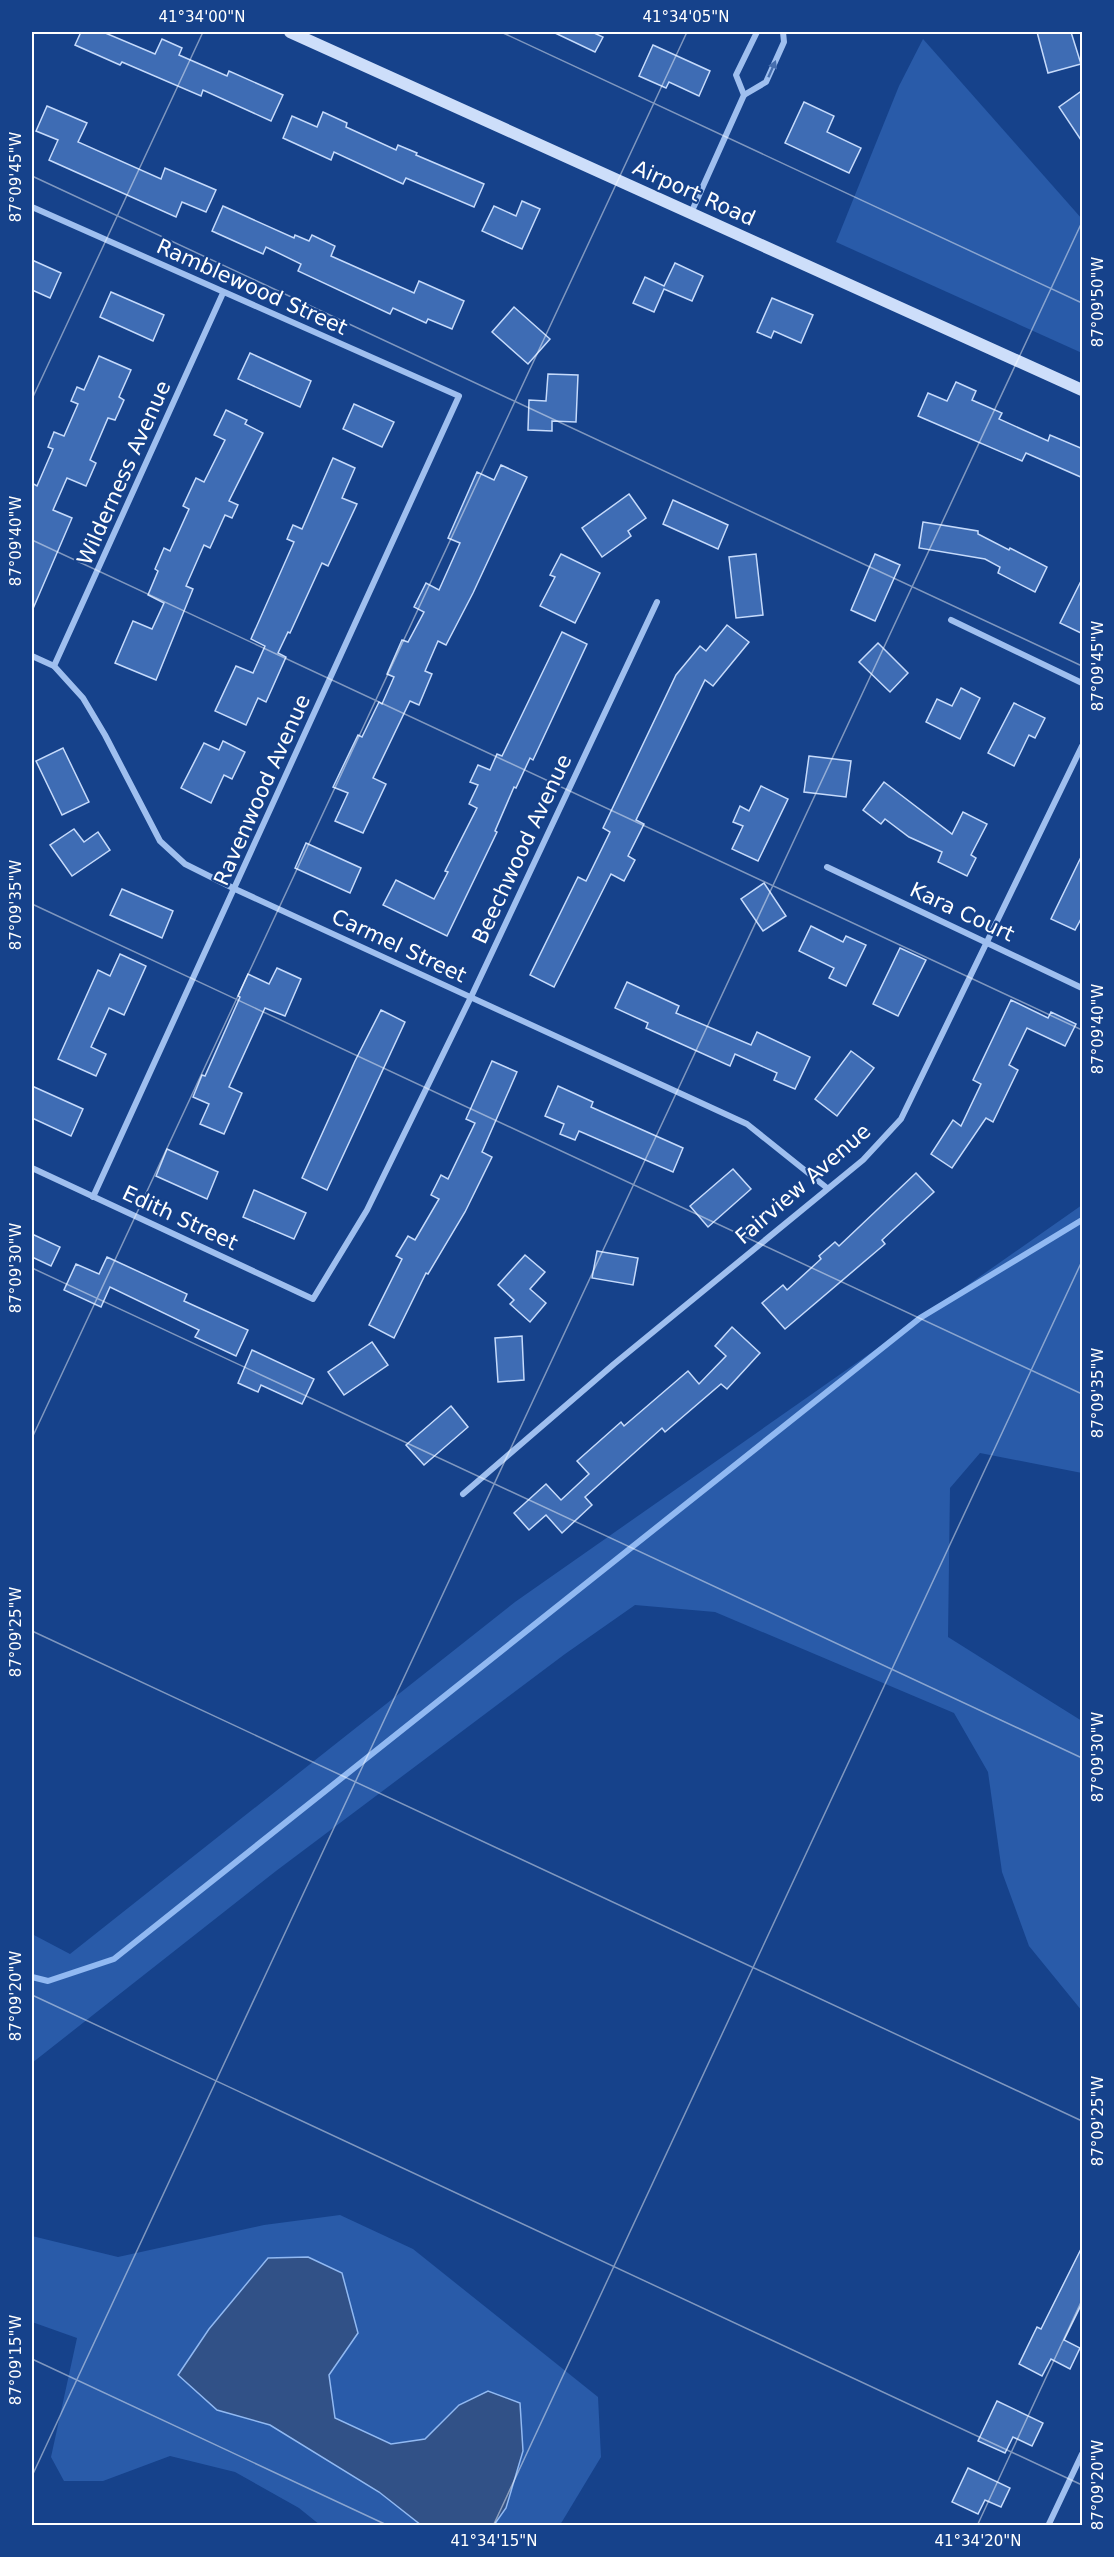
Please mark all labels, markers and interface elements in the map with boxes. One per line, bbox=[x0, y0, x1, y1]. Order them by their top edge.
text: 41°34'00"N bbox=[158, 8, 246, 26]
text: 41°34'05"N bbox=[642, 8, 730, 26]
one-way arrow bbox=[767, 60, 777, 78]
text: 87°09'45"W bbox=[7, 132, 25, 222]
street label: Airport Road bbox=[629, 155, 759, 231]
street label: Ramblewood Street bbox=[153, 234, 351, 340]
text: 87°09'50"W bbox=[1089, 257, 1107, 347]
street label: Wilderness Avenue bbox=[73, 377, 175, 569]
text: 87°09'40"W bbox=[7, 496, 25, 586]
text: 87°09'45"W bbox=[1089, 621, 1107, 711]
street label: Ravenwood Avenue bbox=[209, 691, 315, 889]
street label: Beechwood Avenue bbox=[468, 751, 576, 947]
text: 87°09'35"W bbox=[7, 860, 25, 950]
street label: Kara Court bbox=[906, 877, 1018, 947]
street label: Carmel Street bbox=[328, 904, 470, 988]
text: 87°09'40"W bbox=[1089, 984, 1107, 1074]
street label: Fairview Avenue bbox=[731, 1119, 875, 1249]
street label: Edith Street bbox=[119, 1181, 241, 1255]
text: 87°09'30"W bbox=[7, 1223, 25, 1313]
text: 87°09'35"W bbox=[1089, 1348, 1107, 1438]
text: 87°09'25"W bbox=[7, 1587, 25, 1677]
text: 87°09'30"W bbox=[1089, 1712, 1107, 1802]
text: 87°09'20"W bbox=[7, 1951, 25, 2041]
text: 87°09'25"W bbox=[1089, 2076, 1107, 2166]
text: 87°09'15"W bbox=[7, 2315, 25, 2405]
text: 87°09'20"W bbox=[1089, 2440, 1107, 2530]
text: 41°34'15"N bbox=[450, 2532, 538, 2550]
text: 41°34'20"N bbox=[934, 2532, 1022, 2550]

